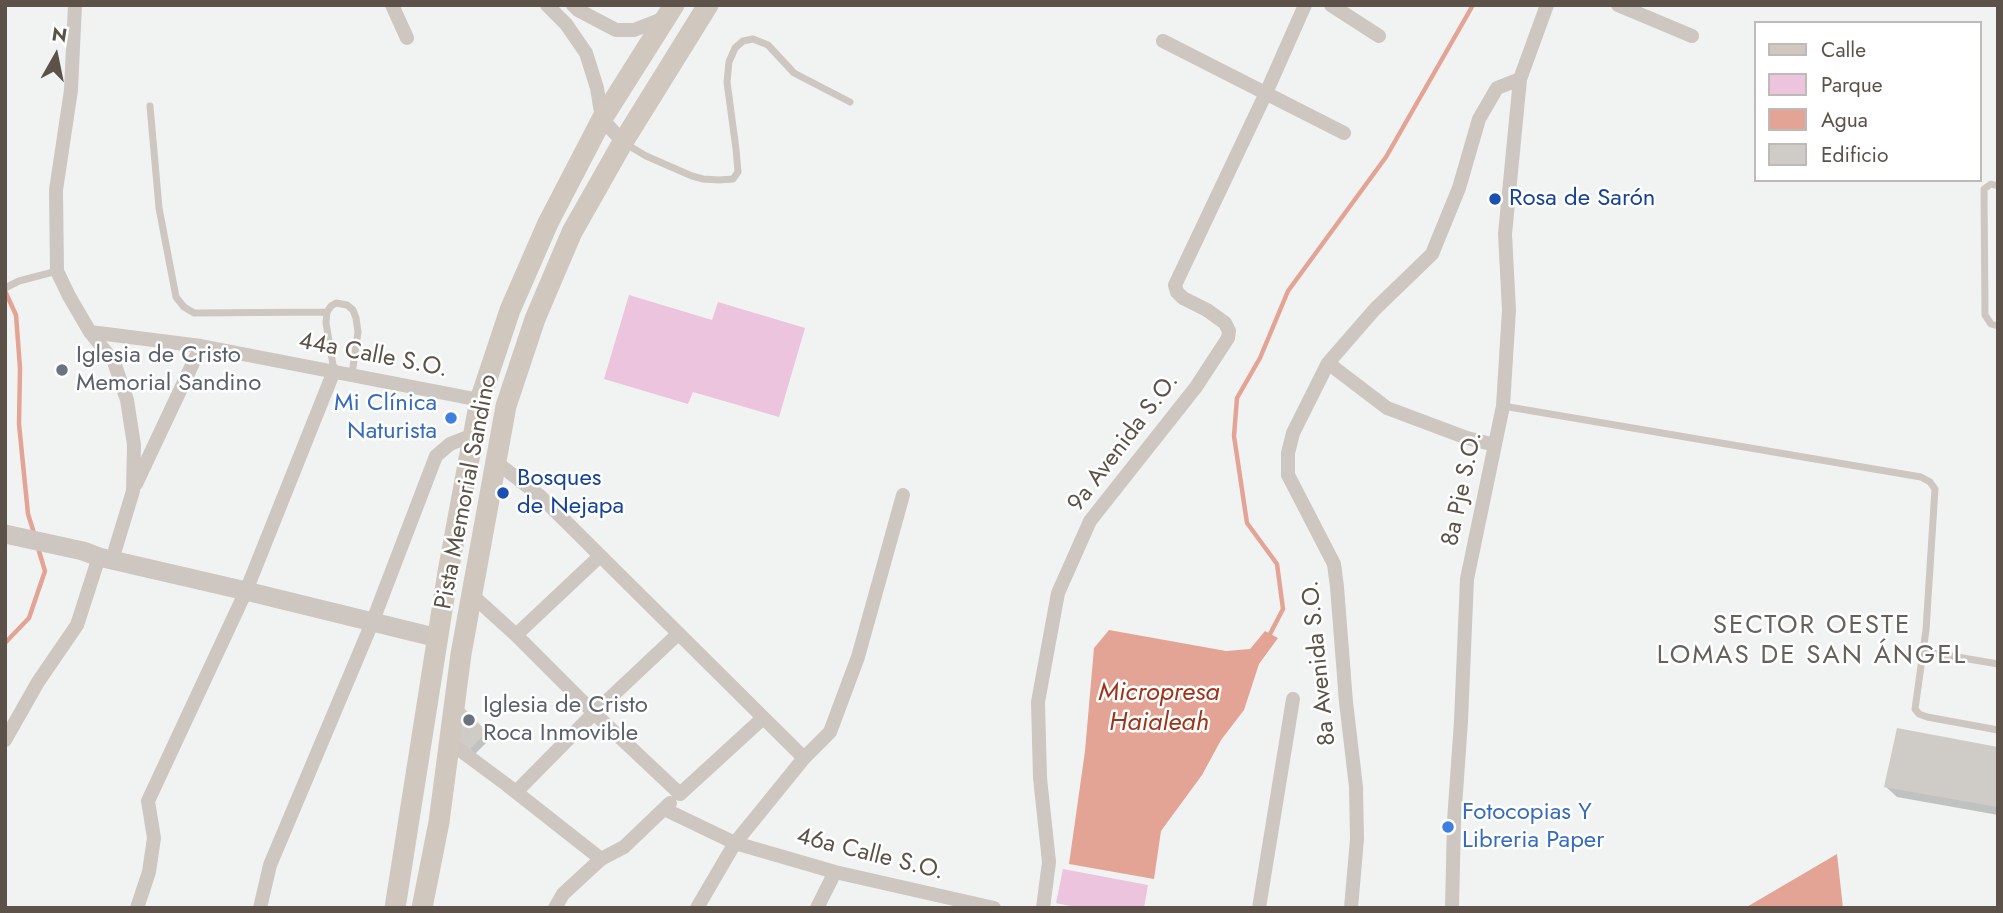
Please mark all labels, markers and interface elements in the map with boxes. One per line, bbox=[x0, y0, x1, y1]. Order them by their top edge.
text: N bbox=[50, 20, 69, 49]
north arrow bbox=[21, 21, 91, 91]
legend bbox=[1755, 21, 1982, 182]
text: Calle bbox=[1821, 35, 1866, 65]
text: Parque bbox=[1821, 70, 1883, 100]
text: Agua bbox=[1821, 105, 1868, 135]
text: Edificio bbox=[1821, 140, 1888, 170]
place label: Rosa de Sarón bbox=[1509, 185, 1655, 213]
marker: Rosa de Sarón bbox=[1487, 191, 1503, 207]
street label: 44a Calle S.O. bbox=[296, 327, 450, 385]
place label: Iglesia de Cristo Memorial Sandino bbox=[76, 342, 261, 398]
marker: Iglesia de Cristo Memorial Sandino bbox=[54, 362, 70, 378]
street label: 9a Avenida S.O. bbox=[1063, 368, 1185, 518]
street label: Pista Memorial Sandino bbox=[430, 372, 504, 612]
place label: Mi Clínica Naturista bbox=[334, 390, 437, 446]
marker: Mi Clínica Naturista bbox=[443, 410, 459, 426]
street label: 8a Pje S.O. bbox=[1437, 429, 1489, 549]
place label: Bosques de Nejapa bbox=[517, 465, 624, 521]
marker: Bosques de Nejapa bbox=[495, 485, 511, 501]
street label: 8a Avenida S.O. bbox=[1297, 579, 1343, 747]
district label: SECTOR OESTE LOMAS DE SAN ÁNGEL bbox=[1659, 611, 1965, 672]
water label: Micropresa Haialeah bbox=[1098, 678, 1220, 740]
place label: Iglesia de Cristo Roca Inmovible bbox=[483, 692, 648, 748]
marker: Iglesia de Cristo Roca Inmovible bbox=[461, 712, 477, 728]
place label: Fotocopias Y Libreria Paper bbox=[1462, 799, 1604, 855]
marker: Fotocopias Y Libreria Paper bbox=[1440, 819, 1456, 835]
street label: 46a Calle S.O. bbox=[793, 823, 947, 887]

